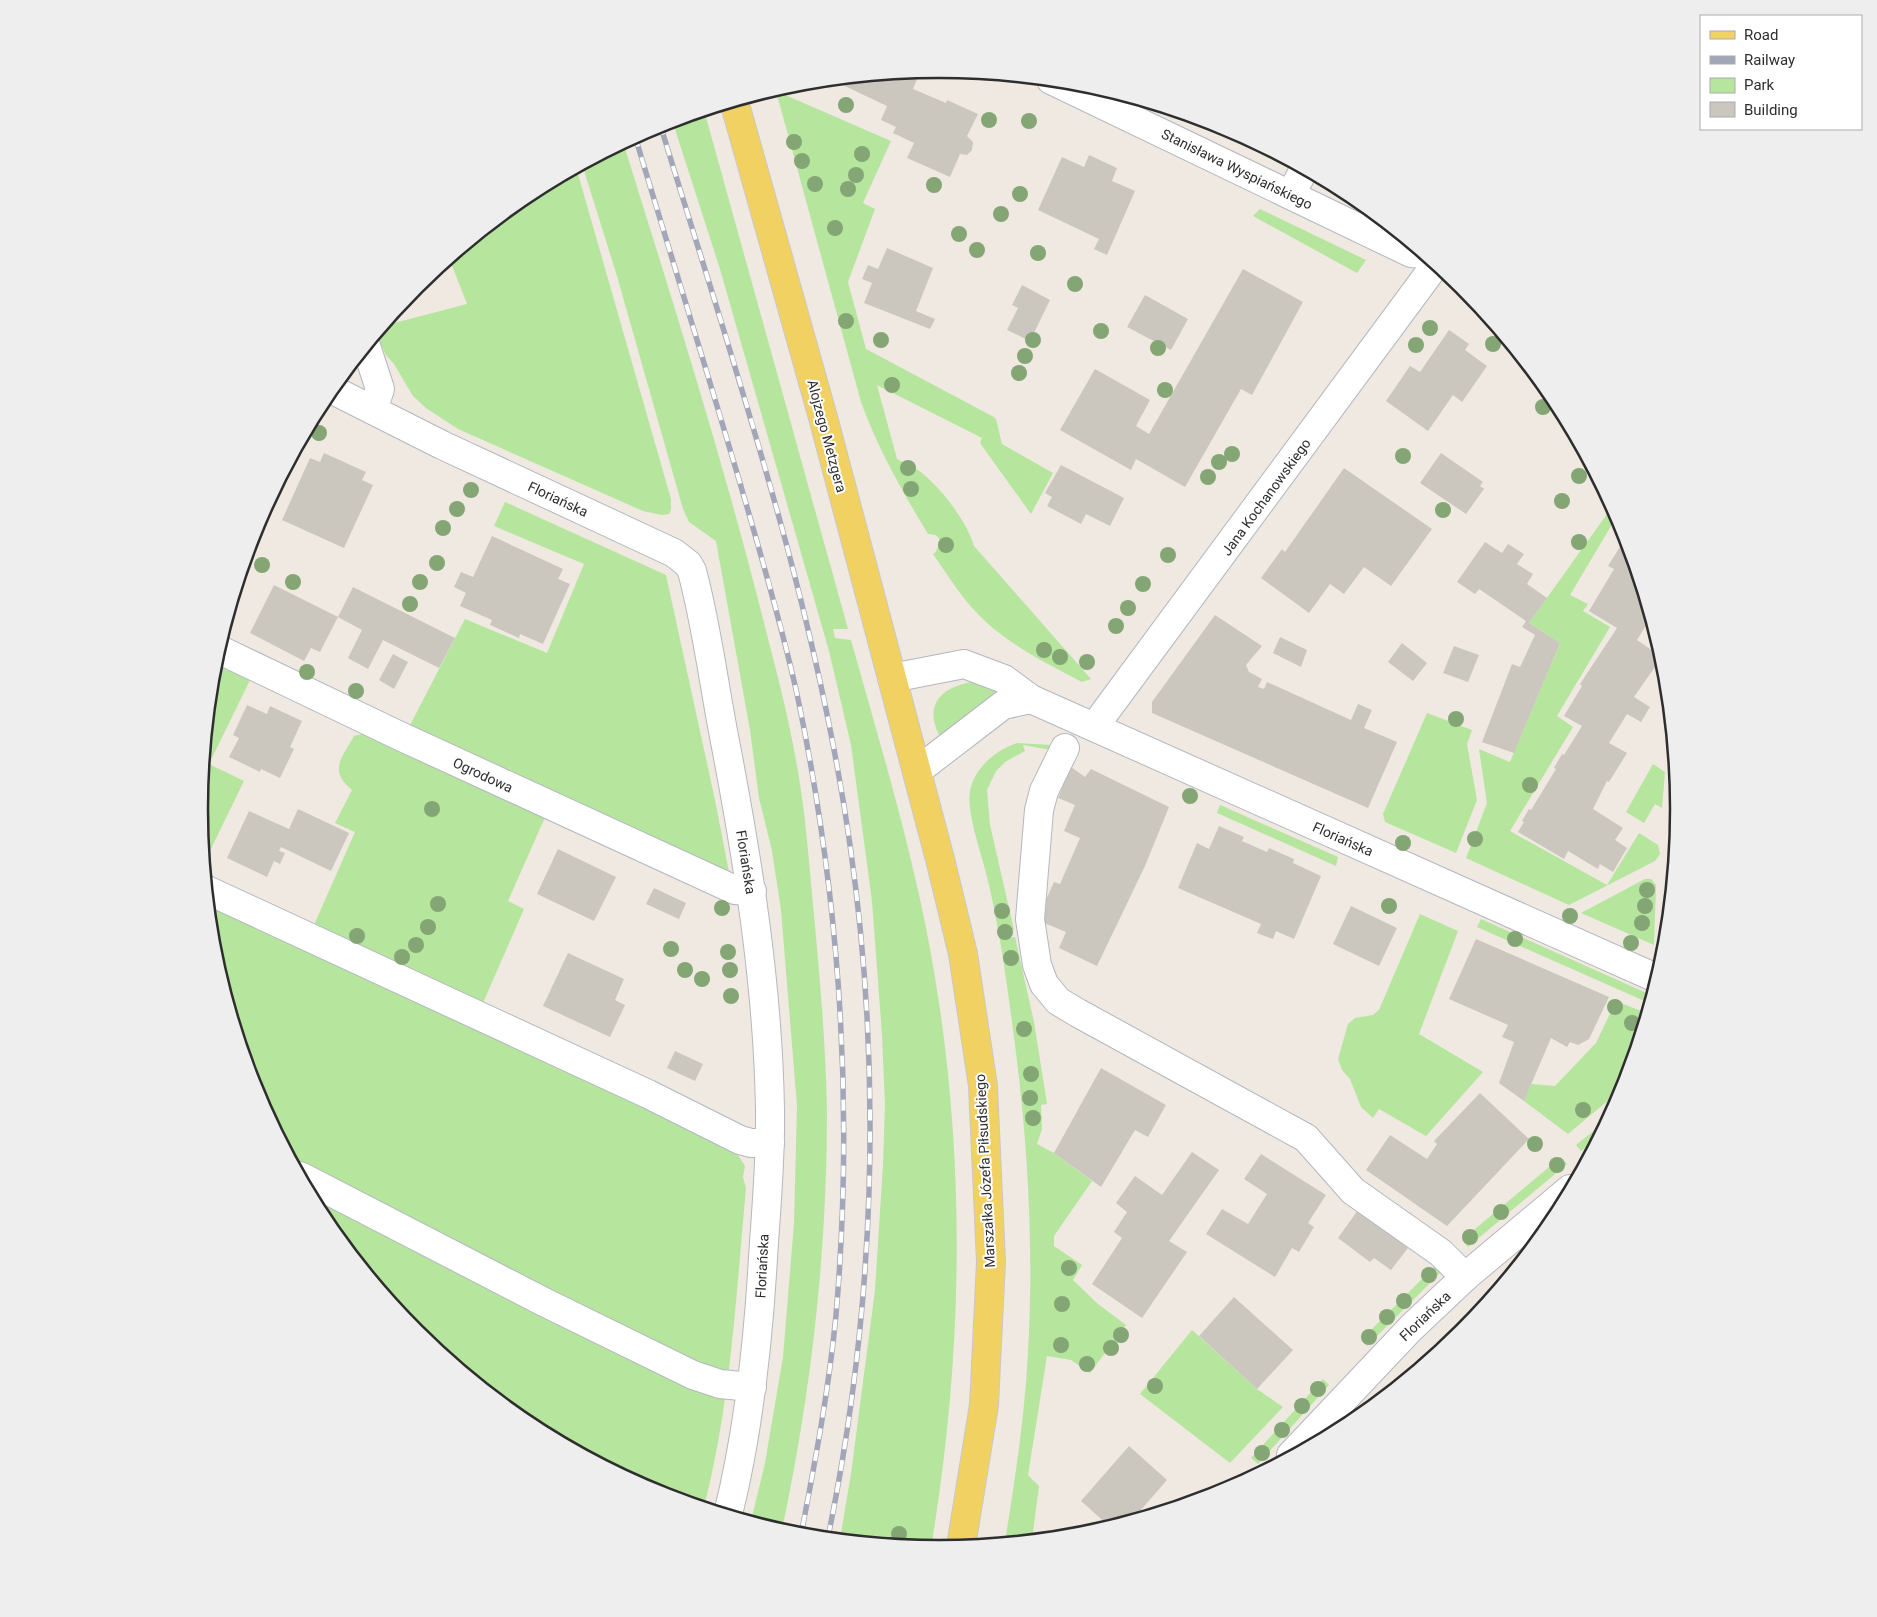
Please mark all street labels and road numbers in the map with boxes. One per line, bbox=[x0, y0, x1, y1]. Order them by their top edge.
street label: Stanisława Wyspiańskiego bbox=[1159, 125, 1315, 213]
street label: Alojzego Metzgera bbox=[804, 378, 850, 494]
street label: Jana Kochanowskiego bbox=[1218, 435, 1314, 559]
street label: Floriańska bbox=[525, 478, 591, 520]
street label: Ogrodowa bbox=[451, 754, 515, 796]
street label: Floriańska bbox=[1310, 819, 1376, 859]
street label: Floriańska bbox=[733, 829, 759, 895]
street label: Marszałka Józefa Piłsudskiego bbox=[972, 1074, 998, 1268]
street label: Floriańska bbox=[752, 1233, 772, 1299]
street label: Floriańska bbox=[1396, 1288, 1454, 1344]

